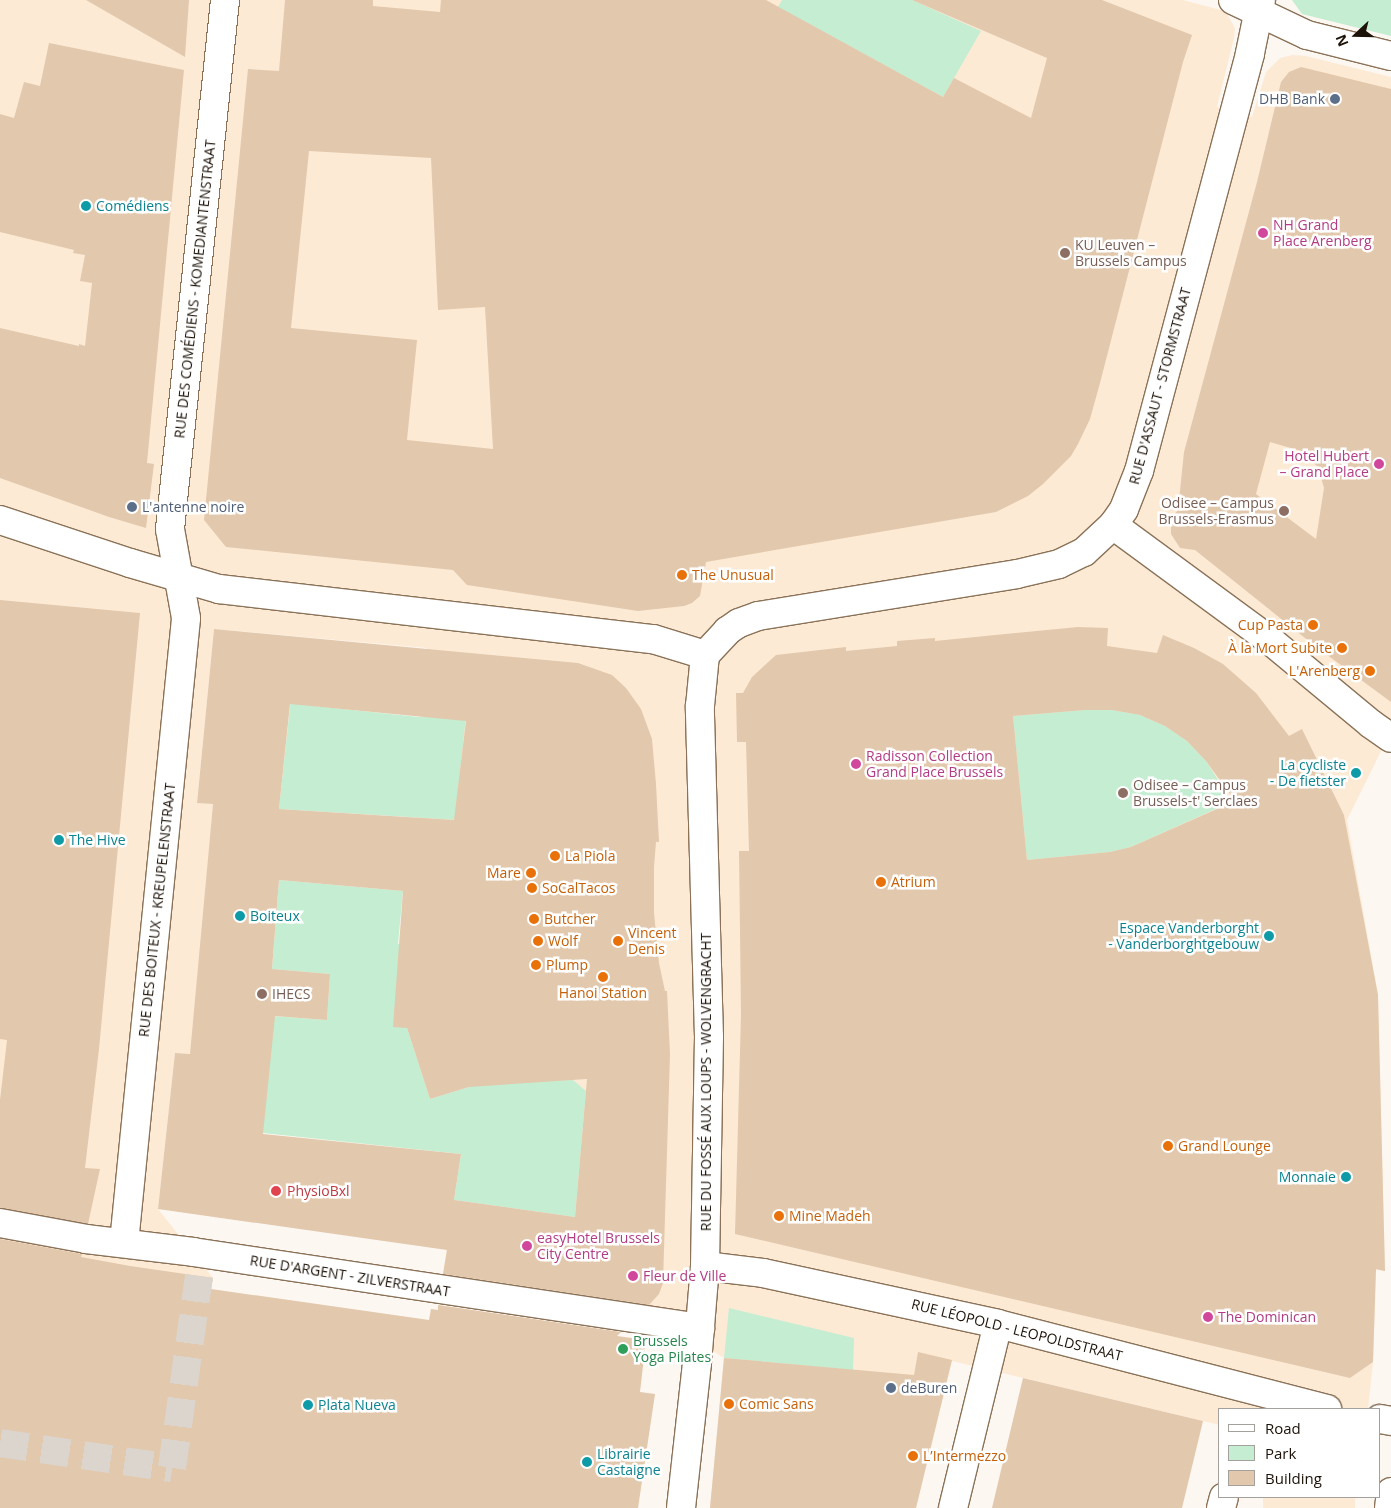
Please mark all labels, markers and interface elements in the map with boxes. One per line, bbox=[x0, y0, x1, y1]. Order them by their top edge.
north arrow bbox=[1331, 10, 1381, 60]
text: N bbox=[1331, 32, 1352, 49]
place label: DHB Bank bbox=[1259, 91, 1325, 107]
marker: DHB Bank bbox=[1329, 93, 1341, 105]
street label: RUE DES COMÉDIENS - KOMEDIANTENSTRAAT bbox=[171, 139, 219, 439]
place label: Comédiens bbox=[96, 198, 169, 214]
marker: Comédiens bbox=[80, 200, 92, 212]
place label: NH Grand Place Arenberg bbox=[1273, 217, 1372, 250]
marker: NH Grand Place Arenberg bbox=[1257, 227, 1269, 239]
place label: KU Leuven – Brussels Campus bbox=[1075, 237, 1187, 270]
marker: KU Leuven – Brussels Campus bbox=[1059, 247, 1071, 259]
street label: RUE D'ASSAUT - STORMSTRAAT bbox=[1126, 286, 1194, 486]
place label: Hotel Hubert – Grand Place bbox=[1280, 448, 1369, 481]
marker: Hotel Hubert – Grand Place bbox=[1373, 458, 1385, 470]
place label: Odisee – Campus Brussels-Erasmus bbox=[1159, 495, 1274, 528]
place label: L'antenne noire bbox=[142, 499, 244, 515]
marker: L'antenne noire bbox=[126, 501, 138, 513]
marker: Odisee – Campus Brussels-Erasmus bbox=[1278, 505, 1290, 517]
place label: The Unusual bbox=[692, 567, 774, 583]
marker: The Unusual bbox=[676, 569, 688, 581]
place label: Cup Pasta bbox=[1238, 617, 1303, 633]
marker: Cup Pasta bbox=[1307, 619, 1319, 631]
place label: À la Mort Subite bbox=[1228, 640, 1332, 656]
marker: À la Mort Subite bbox=[1336, 642, 1348, 654]
place label: L'Arenberg bbox=[1289, 663, 1360, 679]
marker: L'Arenberg bbox=[1364, 665, 1376, 677]
place label: Radisson Collection Grand Place Brussels bbox=[866, 748, 1003, 780]
place label: La cycliste - De fietster bbox=[1270, 757, 1346, 790]
marker: Radisson Collection Grand Place Brussels bbox=[850, 758, 862, 770]
marker: La cycliste - De fietster bbox=[1350, 767, 1362, 779]
place label: Odisee – Campus Brussels-t' Serclaes bbox=[1133, 777, 1258, 810]
street label: RUE DES BOITEUX - KREUPELENSTRAAT bbox=[135, 782, 179, 1038]
marker: Odisee – Campus Brussels-t' Serclaes bbox=[1117, 787, 1129, 799]
place label: The Hive bbox=[69, 832, 126, 848]
marker: The Hive bbox=[53, 834, 65, 846]
place label: La Piola bbox=[565, 848, 615, 864]
marker: La Piola bbox=[549, 850, 561, 862]
place label: Mare bbox=[487, 865, 521, 881]
marker: Mare bbox=[525, 867, 537, 879]
place label: Atrium bbox=[891, 874, 936, 890]
marker: Atrium bbox=[875, 876, 887, 888]
place label: SoCalTacos bbox=[542, 880, 616, 896]
marker: SoCalTacos bbox=[526, 882, 538, 894]
place label: Boiteux bbox=[250, 908, 300, 924]
marker: Boiteux bbox=[234, 910, 246, 922]
place label: Butcher bbox=[544, 911, 595, 927]
marker: Butcher bbox=[528, 913, 540, 925]
place label: Espace Vanderborght - Vanderborghtgebouw bbox=[1108, 920, 1259, 952]
place label: Vincent Denis bbox=[628, 925, 677, 958]
marker: Espace Vanderborght - Vanderborghtgebouw bbox=[1263, 930, 1275, 942]
place label: Wolf bbox=[548, 933, 578, 949]
street label: RUE DU FOSSÉ AUX LOUPS - WOLVENGRACHT bbox=[698, 933, 714, 1231]
marker: Wolf bbox=[532, 935, 544, 947]
marker: Vincent Denis bbox=[612, 935, 624, 947]
place label: Plump bbox=[546, 957, 588, 973]
marker: Plump bbox=[530, 959, 542, 971]
marker: Hanoi Station bbox=[597, 971, 609, 983]
place label: Hanoi Station bbox=[559, 985, 647, 1001]
place label: IHECS bbox=[272, 986, 311, 1002]
marker: IHECS bbox=[256, 988, 268, 1000]
place label: Grand Lounge bbox=[1178, 1138, 1271, 1154]
marker: Grand Lounge bbox=[1162, 1140, 1174, 1152]
place label: Monnaie bbox=[1279, 1169, 1336, 1185]
marker: Monnaie bbox=[1340, 1171, 1352, 1183]
place label: PhysioBxl bbox=[287, 1183, 350, 1199]
marker: PhysioBxl bbox=[269, 1184, 283, 1198]
place label: Mine Madeh bbox=[789, 1208, 871, 1224]
marker: Mine Madeh bbox=[773, 1210, 785, 1222]
place label: easyHotel Brussels City Centre bbox=[537, 1230, 660, 1262]
marker: easyHotel Brussels City Centre bbox=[521, 1240, 533, 1252]
street label: RUE D'ARGENT - ZILVERSTRAAT bbox=[249, 1252, 451, 1300]
place label: Fleur de Ville bbox=[643, 1268, 726, 1284]
marker: Fleur de Ville bbox=[627, 1270, 639, 1282]
street label: RUE LÉOPOLD - LEOPOLDSTRAAT bbox=[910, 1296, 1124, 1364]
place label: The Dominican bbox=[1218, 1309, 1316, 1325]
marker: The Dominican bbox=[1202, 1311, 1214, 1323]
place label: Brussels Yoga Pilates bbox=[633, 1333, 711, 1365]
marker: Brussels Yoga Pilates bbox=[617, 1343, 629, 1355]
place label: deBuren bbox=[901, 1380, 957, 1396]
marker: deBuren bbox=[885, 1382, 897, 1394]
place label: Comic Sans bbox=[739, 1396, 814, 1412]
place label: Plata Nueva bbox=[318, 1397, 396, 1413]
marker: Comic Sans bbox=[723, 1398, 735, 1410]
marker: Plata Nueva bbox=[302, 1399, 314, 1411]
legend bbox=[1218, 1408, 1381, 1498]
text: Road bbox=[1265, 1418, 1301, 1438]
text: Park bbox=[1265, 1443, 1296, 1463]
place label: Librairie Castaigne bbox=[597, 1446, 661, 1478]
place label: L’Intermezzo bbox=[923, 1448, 1006, 1464]
marker: L’Intermezzo bbox=[907, 1450, 919, 1462]
marker: Librairie Castaigne bbox=[581, 1456, 593, 1468]
text: Building bbox=[1265, 1468, 1322, 1488]

